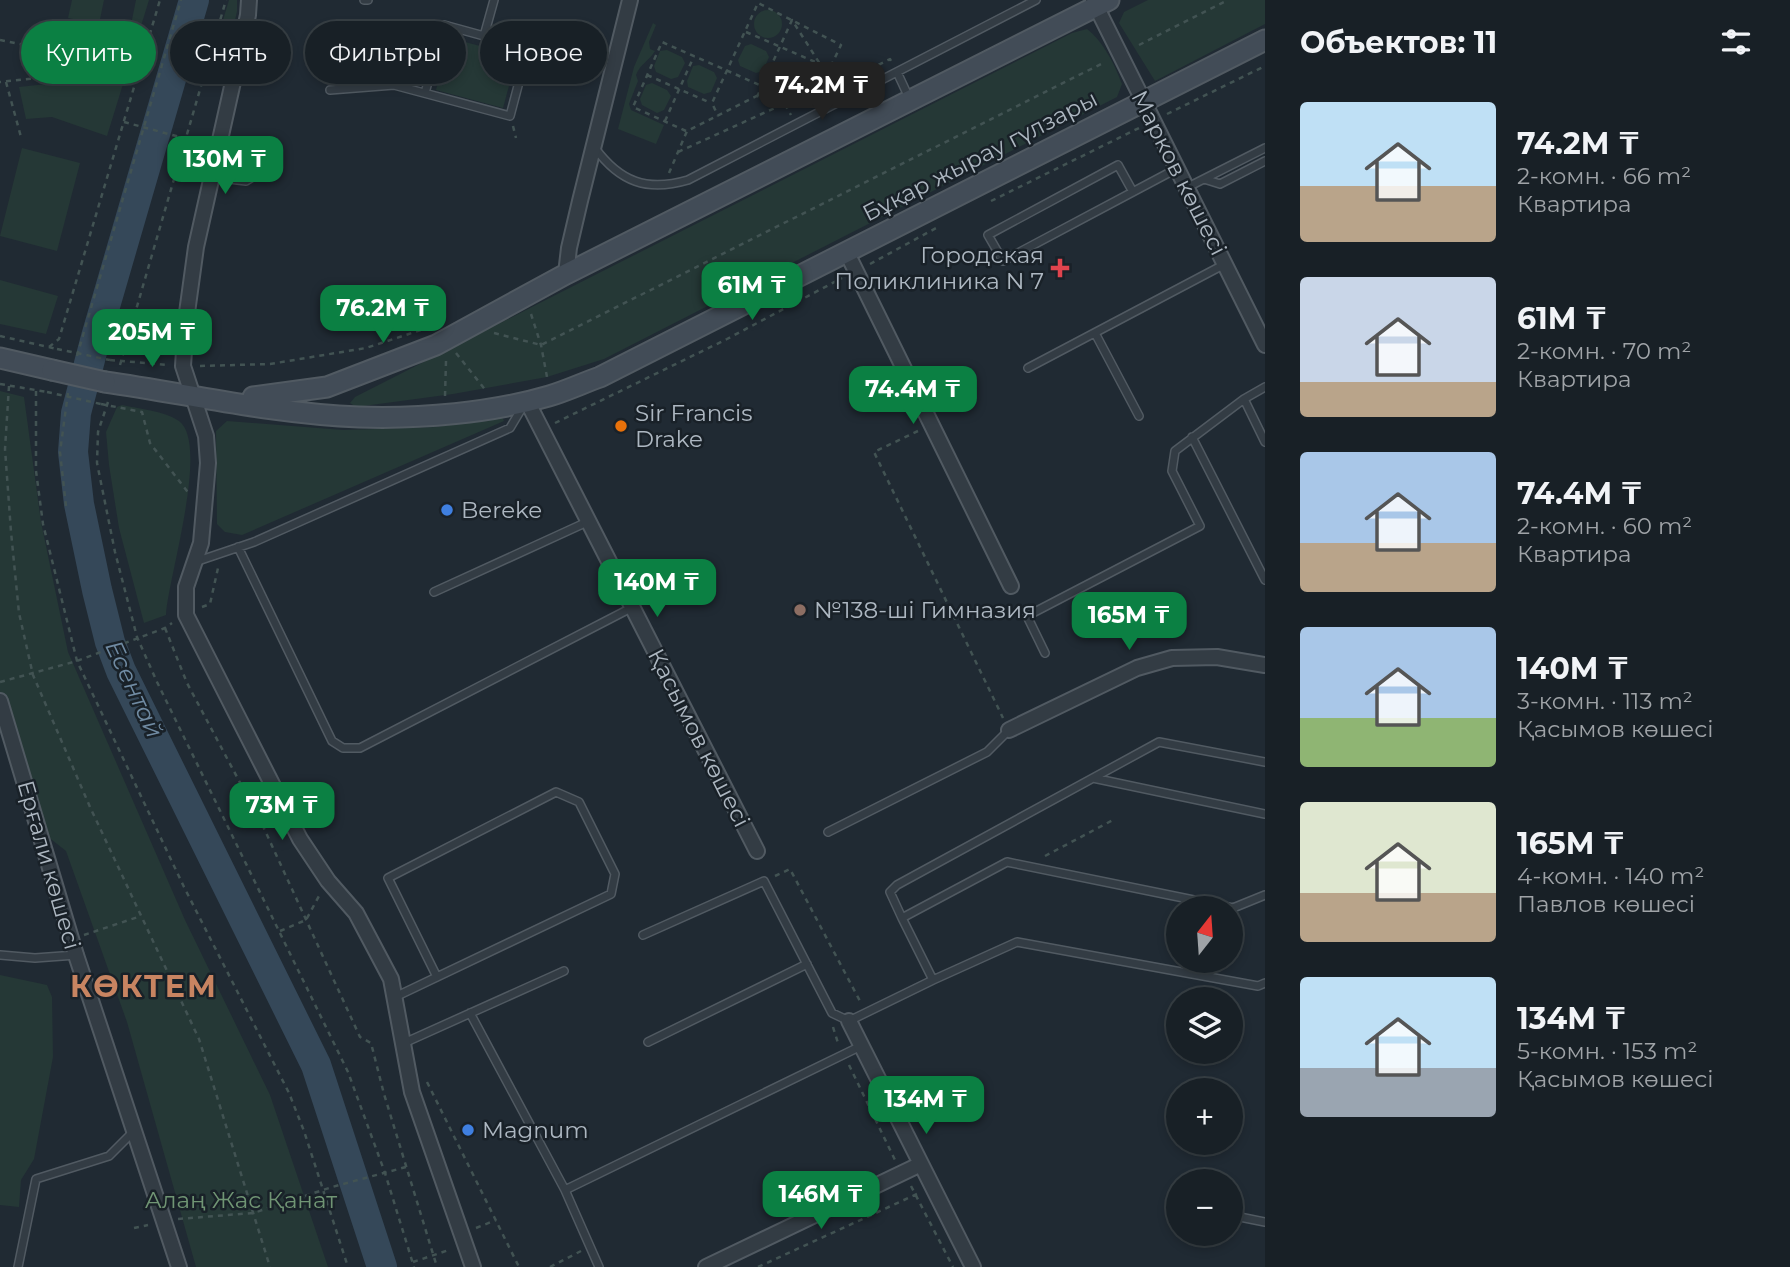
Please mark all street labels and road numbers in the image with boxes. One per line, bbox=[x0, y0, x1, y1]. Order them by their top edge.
street label: Бұқар жырау гүлзары bbox=[858, 85, 1102, 227]
street label: Марков көшесі bbox=[1125, 86, 1233, 260]
street label: Қасымов көшесі bbox=[642, 644, 756, 832]
street label: Ерғали көшесі bbox=[11, 777, 87, 953]

